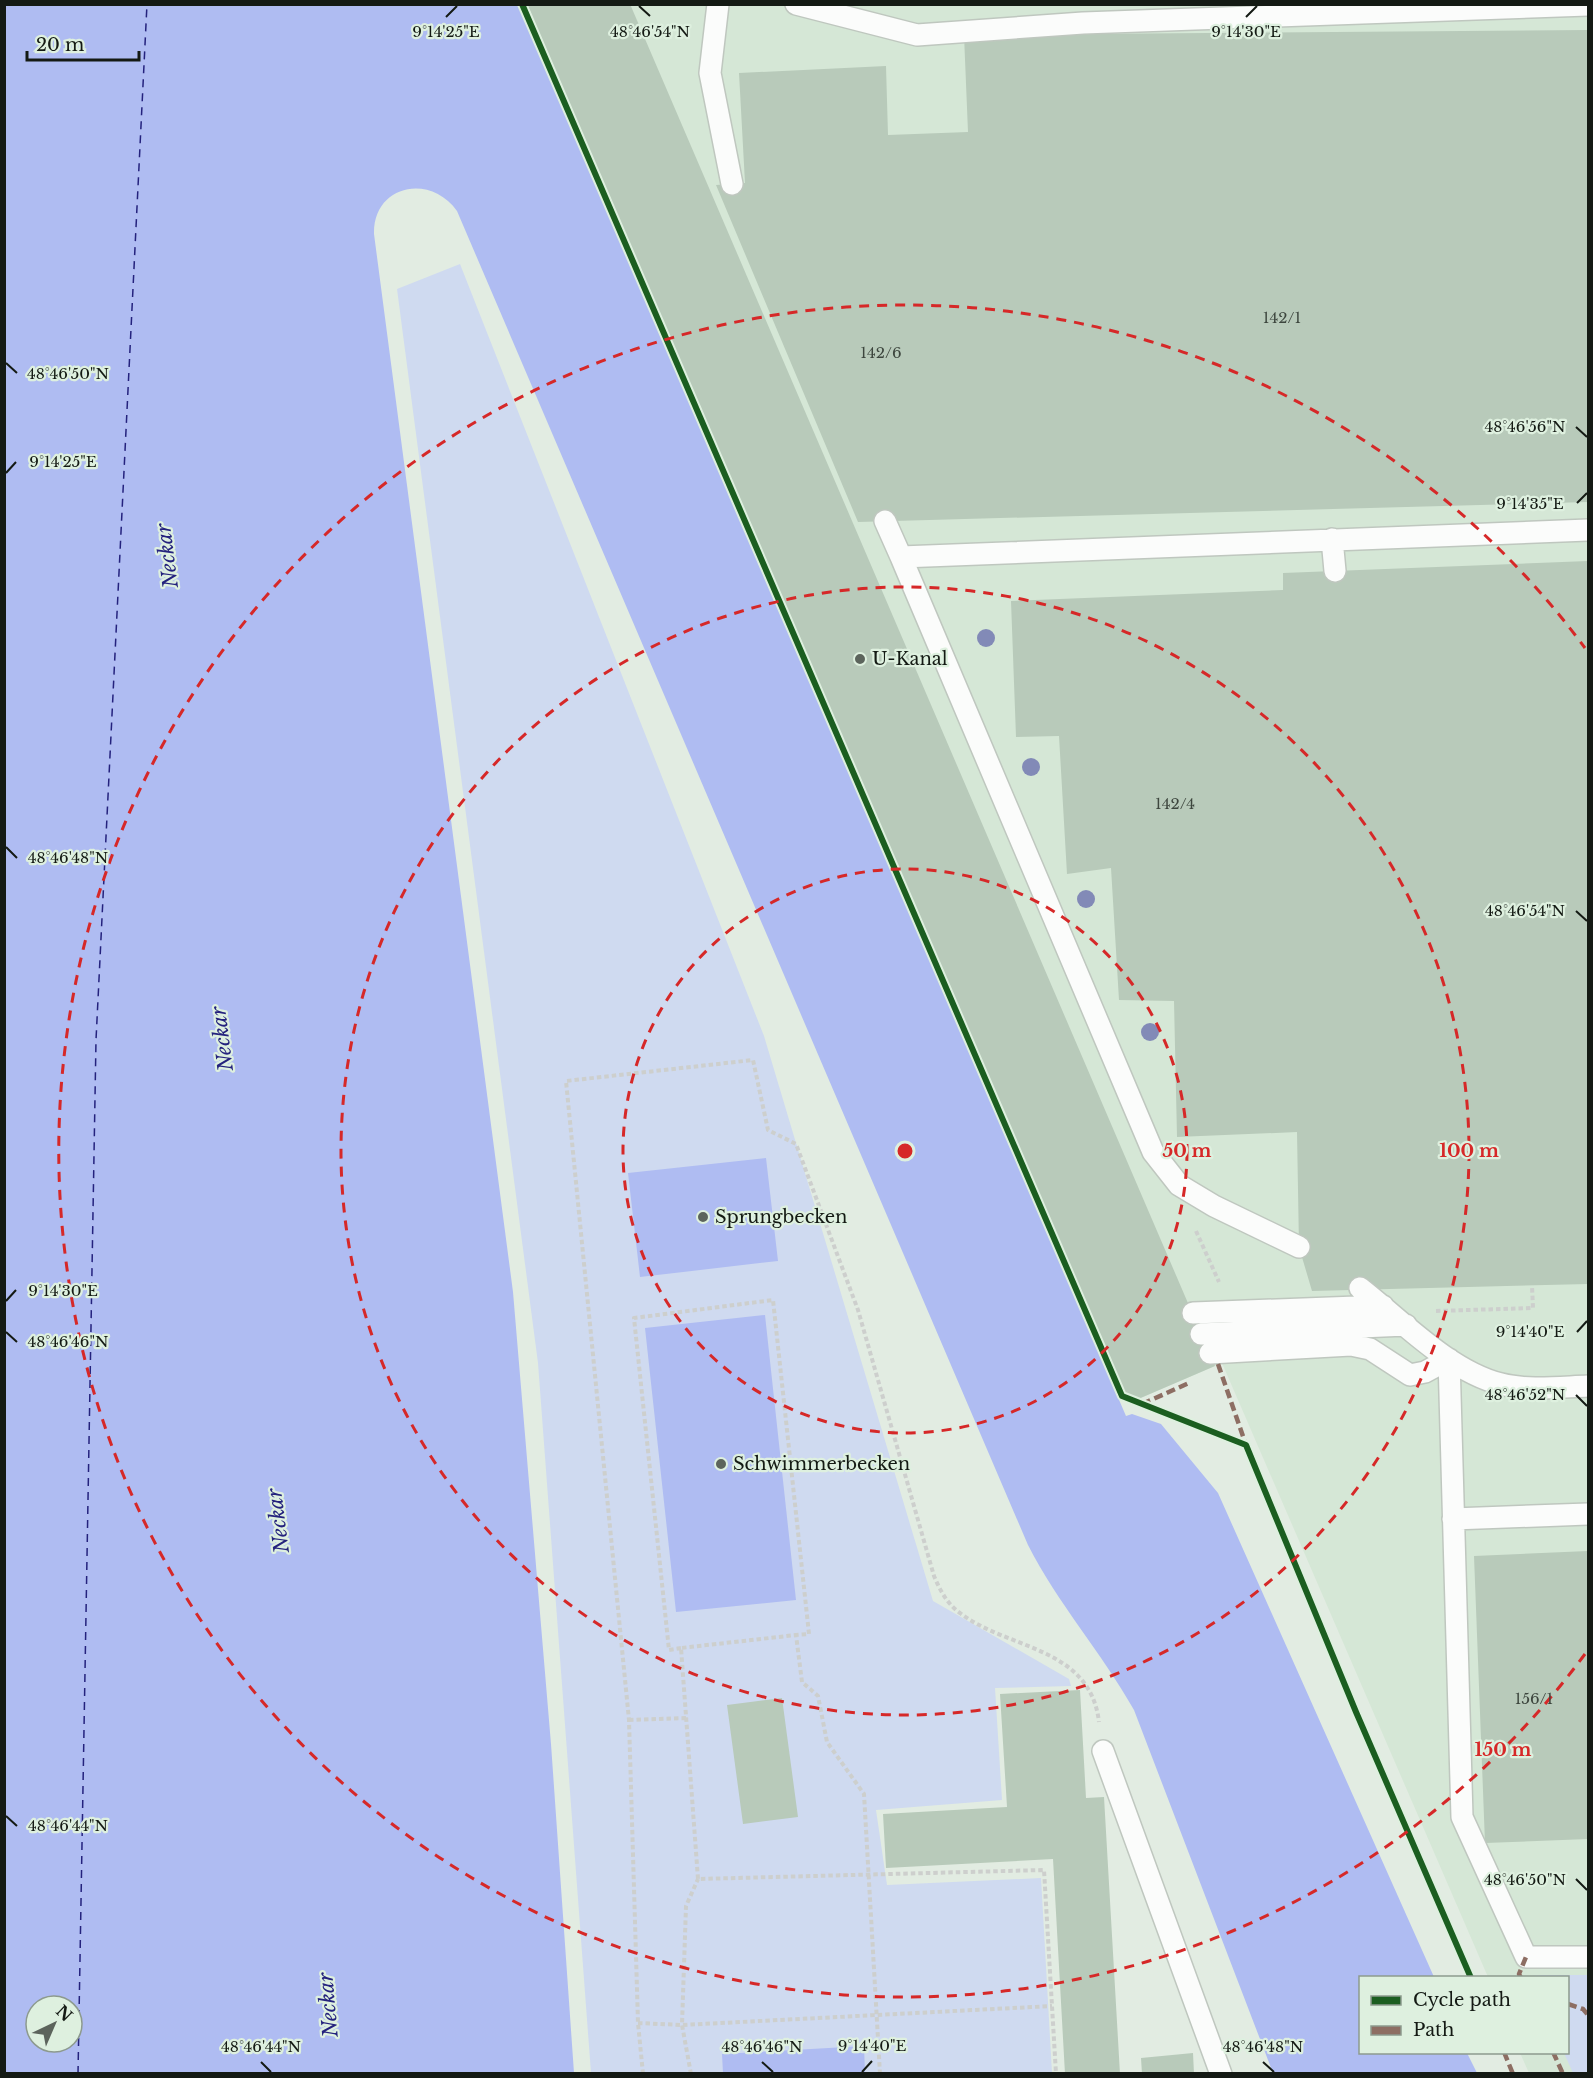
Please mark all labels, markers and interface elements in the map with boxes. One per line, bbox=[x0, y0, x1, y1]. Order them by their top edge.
text: 9°14'25"E bbox=[412, 22, 480, 41]
text: 48°46'54"N bbox=[610, 22, 690, 41]
text: 9°14'30"E bbox=[1211, 22, 1281, 41]
scale bar bbox=[27, 24, 140, 62]
text: 20 m bbox=[36, 34, 84, 56]
house number: 142/1 bbox=[1263, 308, 1301, 327]
house number: 142/6 bbox=[860, 343, 902, 362]
text: 48°46'50"N bbox=[27, 364, 109, 383]
text: 48°46'56"N bbox=[1484, 417, 1566, 436]
text: 9°14'25"E bbox=[29, 452, 97, 471]
text: 9°14'35"E bbox=[1496, 494, 1564, 513]
water label: Neckar bbox=[151, 522, 183, 591]
place label: U-Kanal bbox=[872, 648, 948, 670]
marker: U-Kanal bbox=[853, 652, 867, 666]
house number: 142/4 bbox=[1155, 794, 1195, 813]
text: 48°46'48"N bbox=[28, 848, 108, 867]
text: 48°46'54"N bbox=[1485, 901, 1565, 920]
water label: Neckar bbox=[206, 1005, 238, 1074]
text: 50 m bbox=[1163, 1140, 1212, 1162]
text: 100 m bbox=[1439, 1140, 1499, 1162]
centre of rings bbox=[895, 1141, 915, 1161]
place label: Sprungbecken bbox=[715, 1206, 847, 1228]
marker: Sprungbecken bbox=[696, 1210, 710, 1224]
text: 9°14'30"E bbox=[28, 1281, 98, 1300]
text: 9°14'40"E bbox=[1496, 1322, 1564, 1341]
text: 48°46'46"N bbox=[27, 1332, 109, 1351]
text: 48°46'52"N bbox=[1485, 1385, 1565, 1404]
place label: Schwimmerbecken bbox=[733, 1453, 910, 1475]
marker: Schwimmerbecken bbox=[714, 1457, 728, 1471]
water label: Neckar bbox=[262, 1487, 294, 1556]
house number: 156/1 bbox=[1515, 1689, 1553, 1708]
text: 150 m bbox=[1475, 1739, 1532, 1761]
text: 48°46'44"N bbox=[28, 1816, 108, 1835]
text: 48°46'50"N bbox=[1484, 1870, 1566, 1889]
water label: Neckar bbox=[313, 1971, 343, 2039]
legend bbox=[1359, 1976, 1569, 2054]
text: Cycle path bbox=[1413, 1989, 1511, 2011]
north arrow bbox=[24, 1994, 84, 2054]
text: N bbox=[52, 2001, 77, 2026]
text: Path bbox=[1413, 2019, 1454, 2041]
text: 9°14'40"E bbox=[838, 2036, 906, 2055]
text: 48°46'44"N bbox=[221, 2037, 301, 2056]
text: 48°46'46"N bbox=[721, 2037, 803, 2056]
text: 48°46'48"N bbox=[1223, 2037, 1303, 2056]

